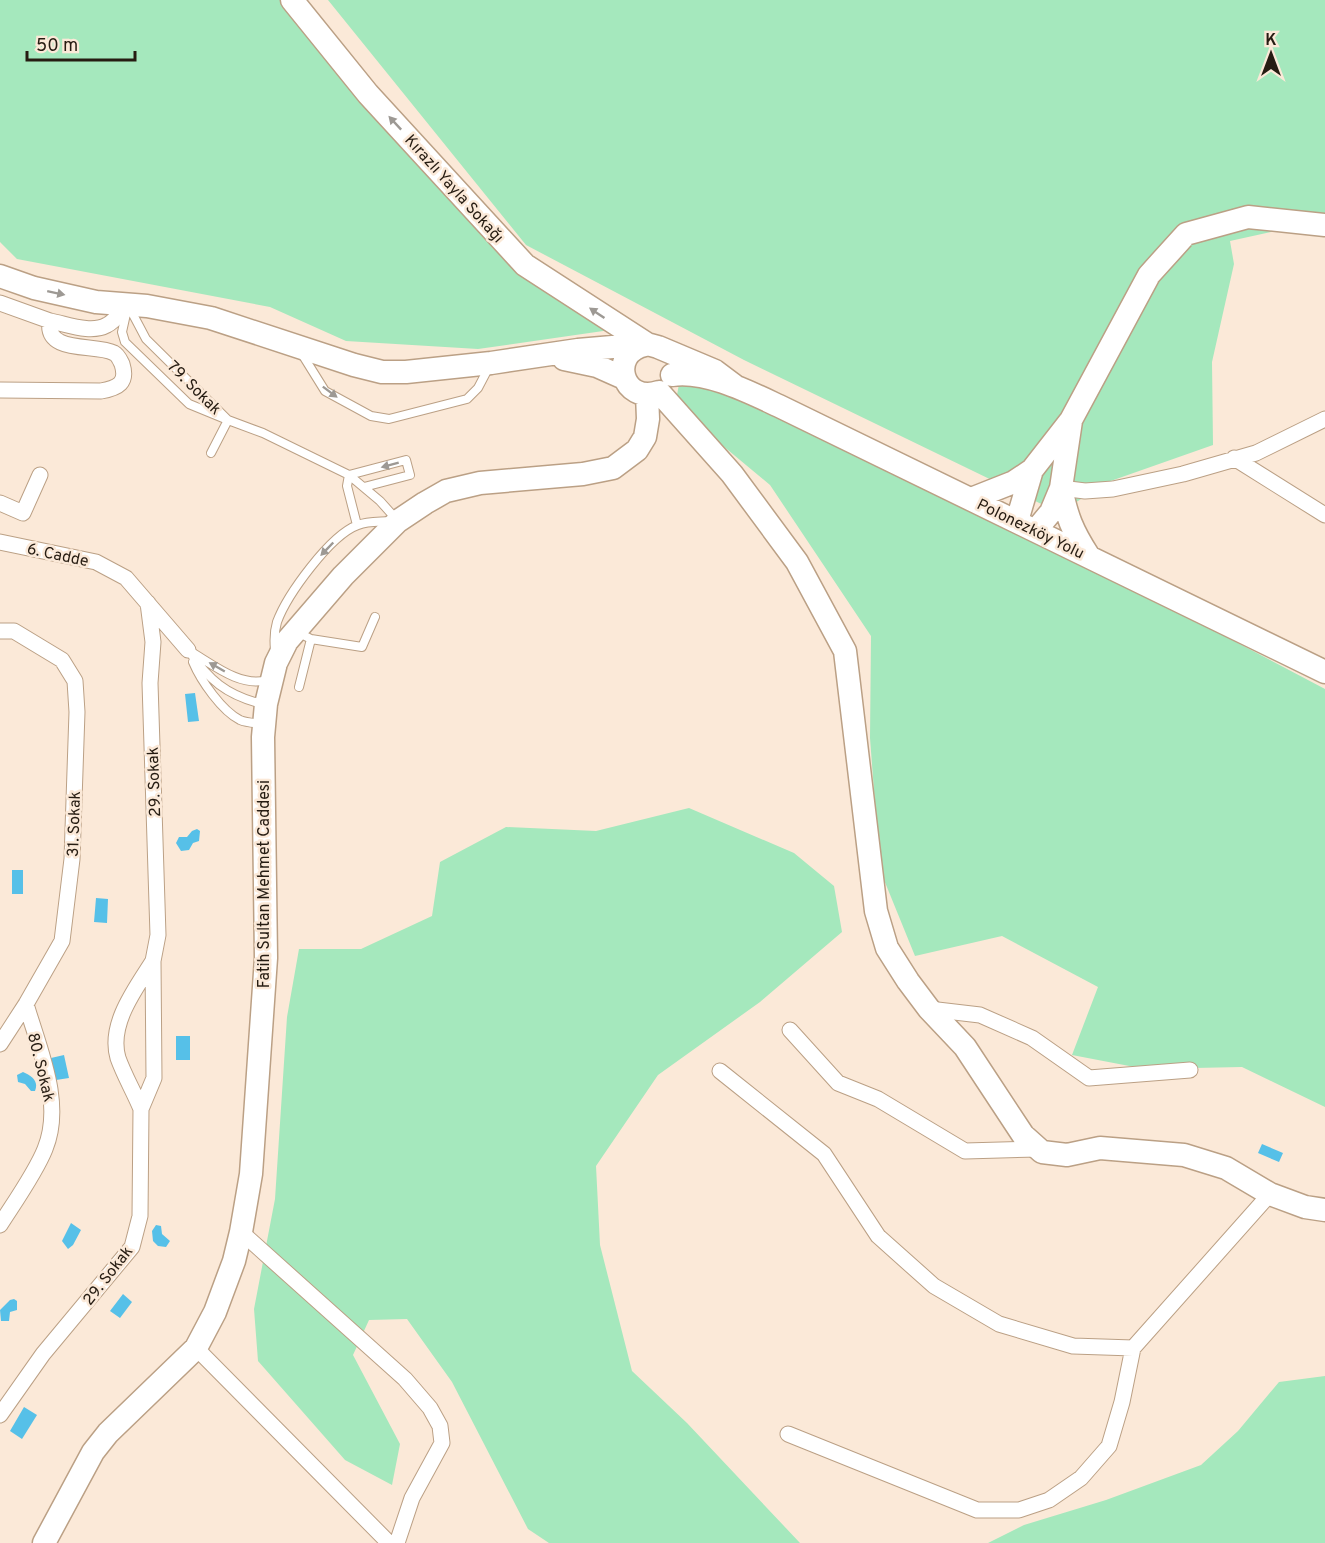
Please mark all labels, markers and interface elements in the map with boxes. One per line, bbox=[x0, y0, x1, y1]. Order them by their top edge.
scale bar bbox=[27, 24, 135, 62]
north arrow bbox=[1241, 24, 1301, 84]
text: K bbox=[1265, 31, 1277, 51]
text: 50 m bbox=[36, 35, 78, 58]
one-way arrow bbox=[389, 116, 402, 131]
street label: Kırazlı Yayla Sokağı bbox=[400, 131, 507, 248]
one-way arrow bbox=[47, 289, 66, 298]
one-way arrow bbox=[589, 308, 605, 319]
street label: 79. Sokak bbox=[162, 357, 225, 420]
one-way arrow bbox=[322, 386, 338, 398]
one-way arrow bbox=[380, 460, 399, 470]
street label: Polonezköy Yolu bbox=[973, 495, 1087, 564]
street label: 6. Cadde bbox=[25, 540, 90, 572]
one-way arrow bbox=[321, 542, 335, 556]
one-way arrow bbox=[208, 662, 225, 672]
street label: 29. Sokak bbox=[144, 747, 166, 817]
street label: Fatih Sultan Mehmet Caddesi bbox=[255, 780, 275, 988]
street label: 31. Sokak bbox=[64, 791, 86, 857]
street label: 80. Sokak bbox=[22, 1031, 58, 1104]
street label: 29. Sokak bbox=[79, 1243, 138, 1310]

